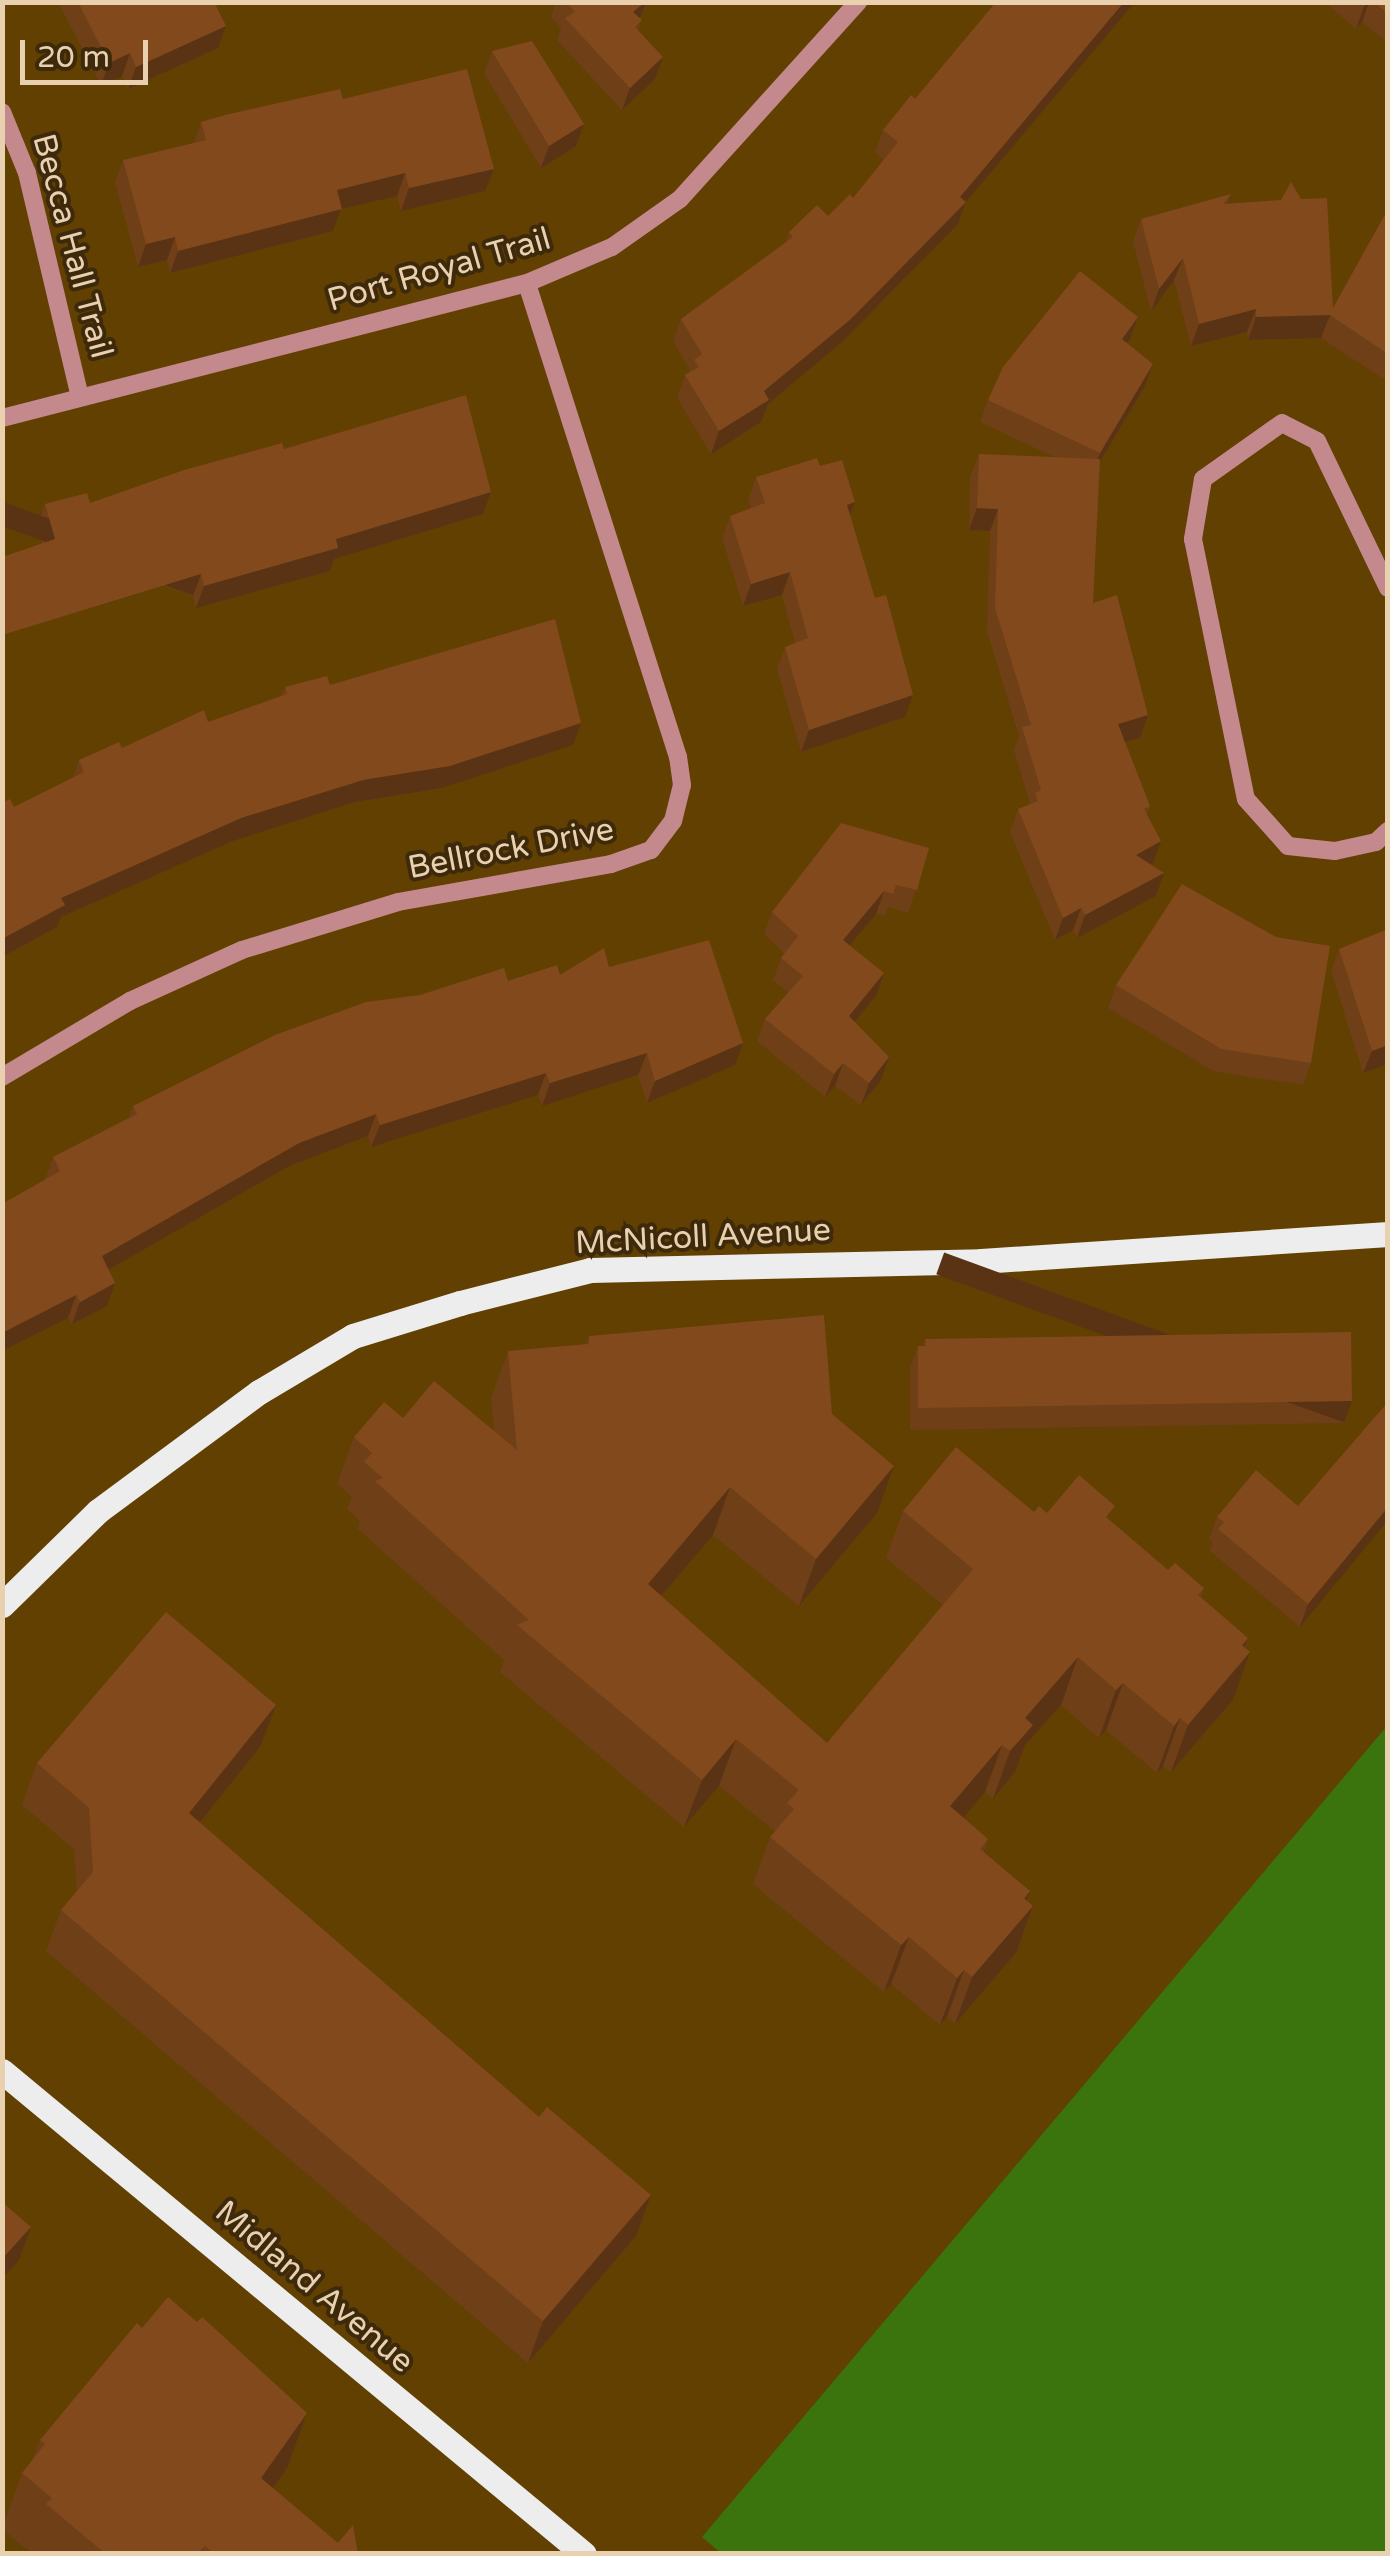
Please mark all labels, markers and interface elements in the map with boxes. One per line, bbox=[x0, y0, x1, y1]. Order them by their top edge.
scale bar bbox=[25, 20, 152, 82]
text: 20 m bbox=[37, 39, 110, 76]
street label: Becca Hall Trail bbox=[24, 130, 120, 362]
street label: Port Royal Trail bbox=[323, 220, 555, 320]
street label: Bellrock Drive bbox=[405, 810, 617, 888]
street label: McNicoll Avenue bbox=[574, 1211, 832, 1263]
street label: Midland Avenue bbox=[207, 2193, 421, 2381]

